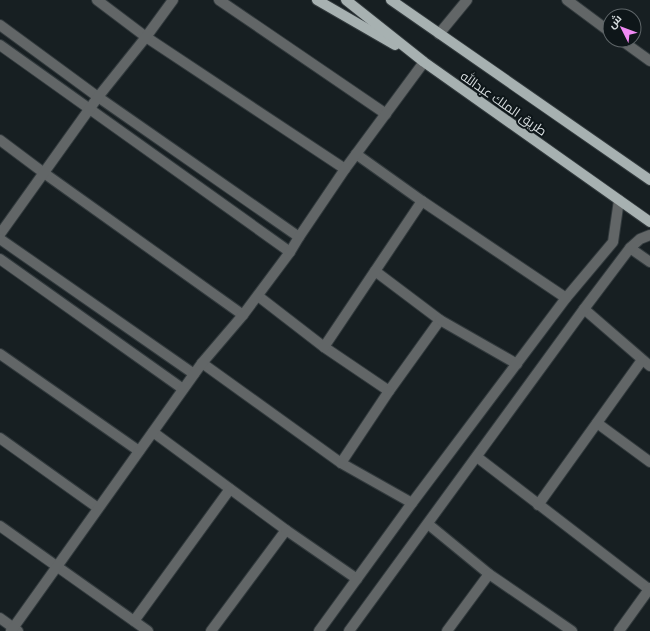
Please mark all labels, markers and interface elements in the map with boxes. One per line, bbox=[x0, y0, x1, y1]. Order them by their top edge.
north arrow bbox=[602, 8, 642, 48]
text: ش bbox=[605, 11, 624, 31]
street label: طريق الملك عبدالله bbox=[458, 67, 550, 139]

